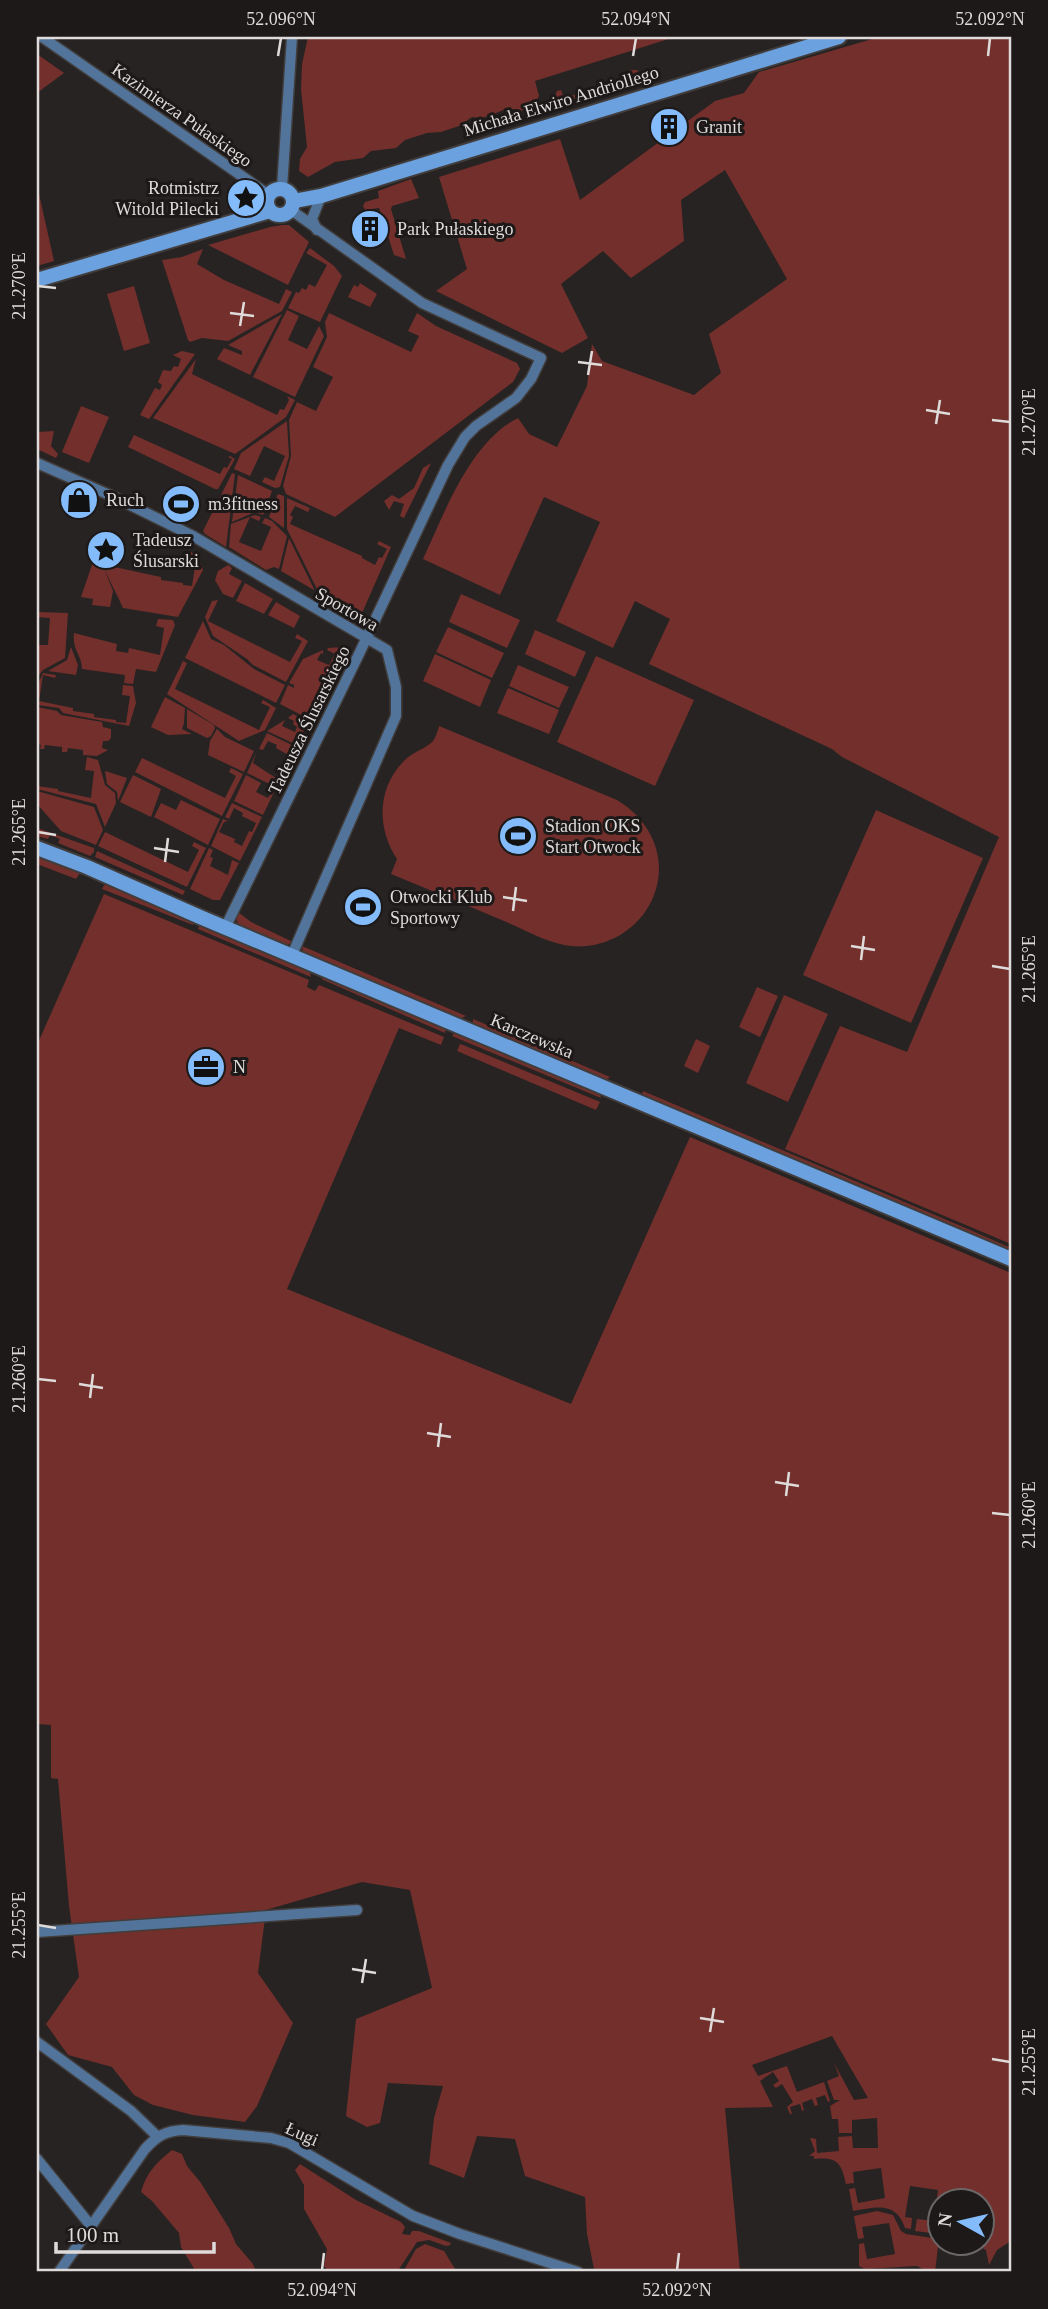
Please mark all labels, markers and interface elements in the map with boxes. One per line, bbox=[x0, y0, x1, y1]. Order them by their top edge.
text: 52.096°N bbox=[246, 9, 316, 29]
text: 52.094°N bbox=[601, 9, 671, 29]
text: 52.092°N bbox=[955, 9, 1025, 29]
street label: Kazimierza Pułaskiego bbox=[108, 59, 256, 171]
street label: Michała Elwiro Andriollego bbox=[461, 62, 661, 140]
building icon: Granit bbox=[648, 106, 690, 148]
place label: Granit bbox=[696, 117, 742, 137]
place icon: Rotmistrz Witold Pilecki bbox=[225, 177, 267, 219]
place label: Rotmistrz Witold Pilecki bbox=[115, 178, 219, 219]
building icon: Park Pułaskiego bbox=[349, 208, 391, 250]
place label: Park Pułaskiego bbox=[397, 219, 514, 239]
text: 21.270°E bbox=[9, 252, 29, 320]
text: 21.270°E bbox=[1019, 388, 1039, 456]
shop icon: Ruch bbox=[58, 479, 100, 521]
sports icon: m3fitness bbox=[160, 483, 202, 525]
place label: Ruch bbox=[106, 490, 144, 510]
place label: m3fitness bbox=[208, 494, 278, 514]
place icon: Tadeusz Ślusarski bbox=[85, 529, 127, 571]
place label: Tadeusz Ślusarski bbox=[133, 530, 199, 571]
street label: Sportowa bbox=[312, 583, 382, 635]
street label: Tadeusza Ślusarskiego bbox=[263, 642, 354, 798]
text: 21.265°E bbox=[9, 798, 29, 866]
sports icon: Stadion OKS Start Otwock bbox=[497, 815, 539, 857]
place label: Stadion OKS Start Otwock bbox=[545, 816, 641, 857]
sports icon: Otwocki Klub Sportowy bbox=[342, 886, 384, 928]
place label: Otwocki Klub Sportowy bbox=[390, 887, 493, 928]
text: 21.265°E bbox=[1019, 935, 1039, 1003]
street label: Karczewska bbox=[488, 1010, 576, 1062]
office icon: N bbox=[185, 1046, 227, 1088]
place label: N bbox=[233, 1057, 246, 1077]
text: 21.260°E bbox=[9, 1345, 29, 1413]
text: 21.260°E bbox=[1019, 1481, 1039, 1549]
text: 21.255°E bbox=[9, 1891, 29, 1959]
text: 21.255°E bbox=[1019, 2028, 1039, 2096]
street label: Ługi bbox=[282, 2118, 322, 2150]
north arrow bbox=[926, 2186, 996, 2256]
scale bar bbox=[56, 2211, 214, 2255]
text: N bbox=[933, 2211, 956, 2228]
text: 100 m bbox=[66, 2223, 119, 2247]
text: 52.094°N bbox=[287, 2280, 357, 2300]
text: 52.092°N bbox=[642, 2280, 712, 2300]

